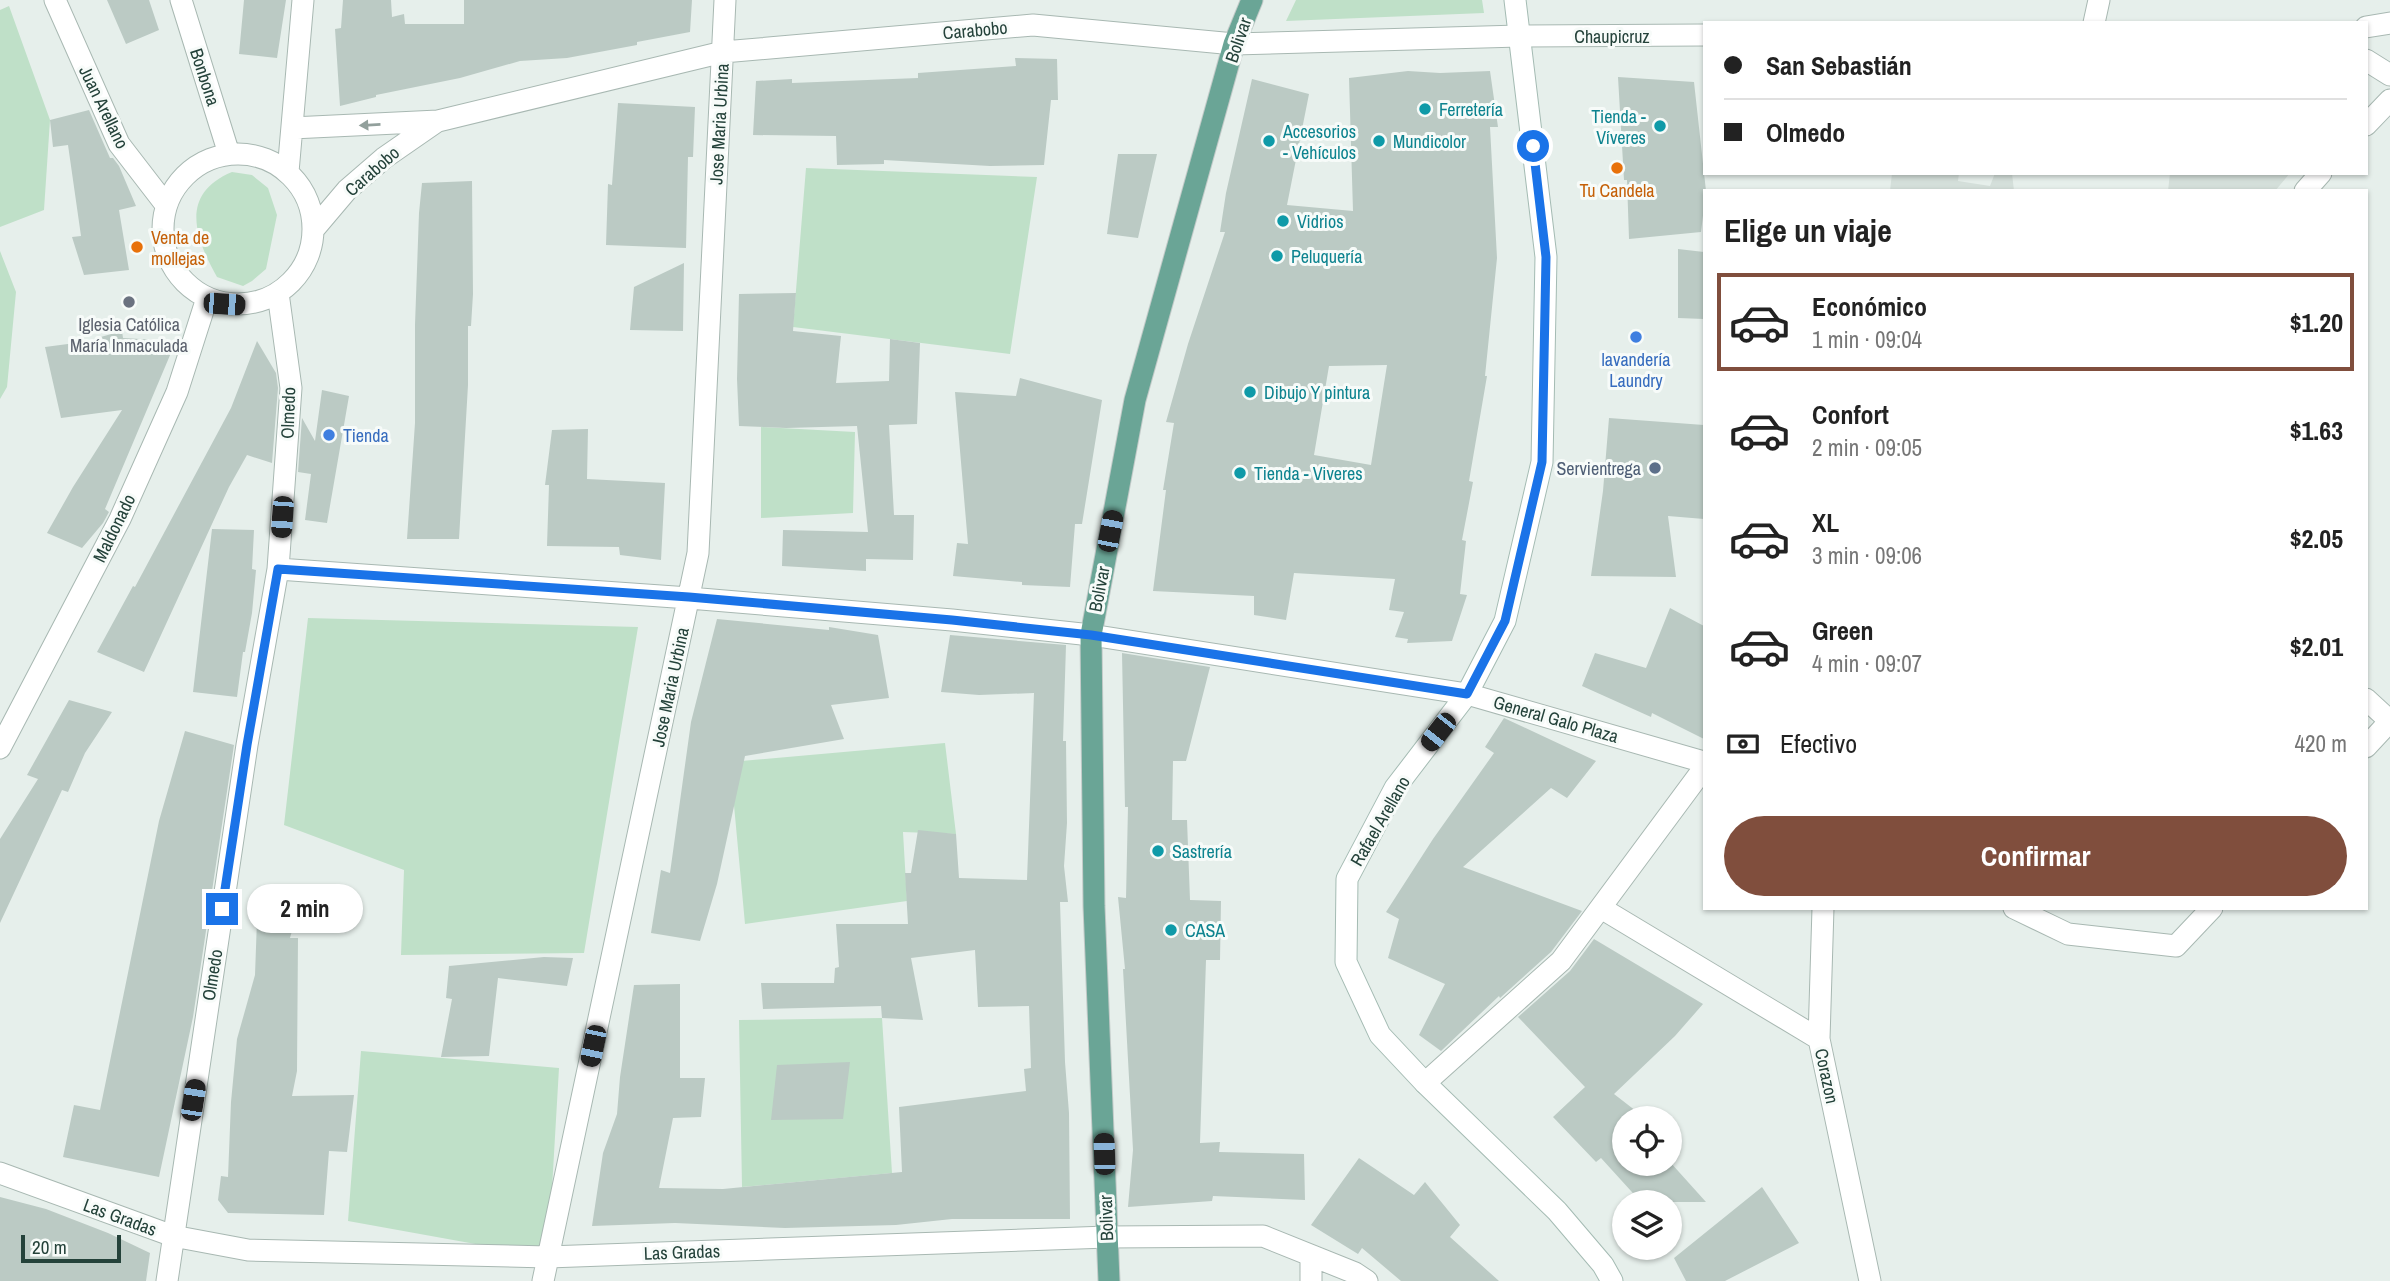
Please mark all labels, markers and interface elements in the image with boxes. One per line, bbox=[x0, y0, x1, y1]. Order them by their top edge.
street label: Bolivar bbox=[1219, 14, 1257, 66]
street label: Carabobo bbox=[942, 15, 1008, 45]
street label: Chaupicruz bbox=[1574, 24, 1650, 49]
street label: Bonbona bbox=[184, 45, 226, 109]
text: San Sebastián bbox=[1766, 48, 1912, 83]
street label: Juan Arellano bbox=[73, 61, 135, 153]
street label: Jose Maria Urbina bbox=[703, 63, 735, 185]
place label: Ferretería bbox=[1439, 97, 1503, 122]
marker: Ferretería bbox=[1417, 101, 1433, 117]
place label: Tienda - Víveres bbox=[1591, 104, 1646, 150]
text: Olmedo bbox=[1766, 115, 1845, 150]
marker: Tienda - Víveres bbox=[1652, 118, 1668, 134]
one-way arrow bbox=[359, 119, 381, 130]
place label: Accesorios - Vehículos bbox=[1282, 119, 1356, 165]
place label: Mundicolor bbox=[1393, 129, 1466, 154]
route start bbox=[1517, 130, 1549, 162]
marker: Accesorios - Vehículos bbox=[1261, 133, 1277, 149]
marker: Mundicolor bbox=[1371, 133, 1387, 149]
street label: Carabobo bbox=[339, 140, 405, 202]
marker: Tu Candela bbox=[1609, 160, 1625, 176]
place label: Tu Candela bbox=[1579, 178, 1655, 203]
place label: Vidrios bbox=[1297, 209, 1344, 234]
text: Elige un viaje bbox=[1724, 209, 1892, 252]
marker: Vidrios bbox=[1275, 213, 1291, 229]
place label: Venta de mollejas bbox=[151, 225, 209, 271]
marker: Venta de mollejas bbox=[129, 239, 145, 255]
place label: Peluquería bbox=[1291, 244, 1362, 269]
marker: Peluquería bbox=[1269, 248, 1285, 264]
text: Económico bbox=[1812, 289, 1927, 324]
icon: car bbox=[1728, 291, 1791, 354]
car bbox=[203, 292, 246, 316]
marker: Iglesia Católica María Inmaculada bbox=[121, 294, 137, 310]
text: $1.20 bbox=[2290, 305, 2343, 340]
place label: Iglesia Católica María Inmaculada bbox=[70, 312, 188, 358]
text: 1 min · 09:04 bbox=[1812, 324, 1922, 355]
marker: lavandería Laundry bbox=[1628, 329, 1644, 345]
place label: lavandería Laundry bbox=[1602, 347, 1670, 393]
place label: Dibujo Y pintura bbox=[1264, 380, 1370, 405]
marker: Dibujo Y pintura bbox=[1242, 384, 1258, 400]
street label: Olmedo bbox=[275, 387, 301, 439]
text: Confort bbox=[1812, 397, 1889, 432]
icon: car bbox=[1728, 399, 1791, 462]
text: $1.63 bbox=[2290, 413, 2343, 448]
place label: Tienda bbox=[343, 423, 389, 448]
marker: Tienda bbox=[321, 427, 337, 443]
text: 2 min · 09:05 bbox=[1812, 432, 1922, 463]
place label: Servientrega bbox=[1556, 456, 1641, 481]
marker: Servientrega bbox=[1647, 460, 1663, 476]
place label: Tienda - Viveres bbox=[1254, 461, 1363, 486]
marker: Tienda - Viveres bbox=[1232, 465, 1248, 481]
street label: Maldonado bbox=[87, 490, 141, 566]
car bbox=[271, 495, 294, 539]
text: XL bbox=[1812, 505, 1839, 540]
icon: car bbox=[1728, 507, 1791, 570]
car bbox=[1096, 508, 1125, 554]
text: $2.05 bbox=[2290, 521, 2343, 556]
text: 3 min · 09:06 bbox=[1812, 540, 1922, 571]
street label: Bolivar bbox=[1082, 564, 1116, 614]
text: Green bbox=[1812, 613, 1874, 648]
icon: car bbox=[1728, 615, 1791, 678]
street label: Jose Maria Urbina bbox=[645, 625, 695, 749]
text: $2.01 bbox=[2290, 629, 2343, 664]
text: 4 min · 09:07 bbox=[1812, 648, 1922, 679]
street label: General Galo Plaza bbox=[1491, 689, 1621, 749]
car bbox=[1417, 709, 1460, 755]
icon: cash bbox=[1724, 725, 1762, 763]
text: Efectivo bbox=[1780, 726, 1857, 761]
text: 420 m bbox=[2295, 728, 2347, 759]
street label: Rafael Arellano bbox=[1344, 771, 1416, 871]
button: Confirmar bbox=[1724, 816, 2347, 896]
place label: Sastrería bbox=[1172, 839, 1232, 864]
marker: Sastrería bbox=[1150, 843, 1166, 859]
callout: 2 min bbox=[246, 884, 362, 934]
route end bbox=[206, 893, 238, 925]
text: 2 min bbox=[280, 893, 330, 924]
place label: CASA bbox=[1185, 918, 1225, 943]
marker: CASA bbox=[1163, 922, 1179, 938]
street label: Olmedo bbox=[196, 948, 228, 1002]
car bbox=[579, 1023, 608, 1069]
street label: Corazon bbox=[1809, 1046, 1845, 1106]
car bbox=[180, 1078, 207, 1122]
map controls bbox=[1612, 1106, 1682, 1260]
button: locate bbox=[1612, 1106, 1682, 1176]
car bbox=[1093, 1133, 1116, 1175]
button: layers bbox=[1612, 1190, 1682, 1260]
street label: Las Gradas bbox=[80, 1192, 160, 1242]
street label: Bolivar bbox=[1093, 1195, 1119, 1241]
scale bar bbox=[21, 1232, 121, 1264]
text: 20 m bbox=[32, 1234, 67, 1260]
street label: Las Gradas bbox=[643, 1238, 721, 1266]

